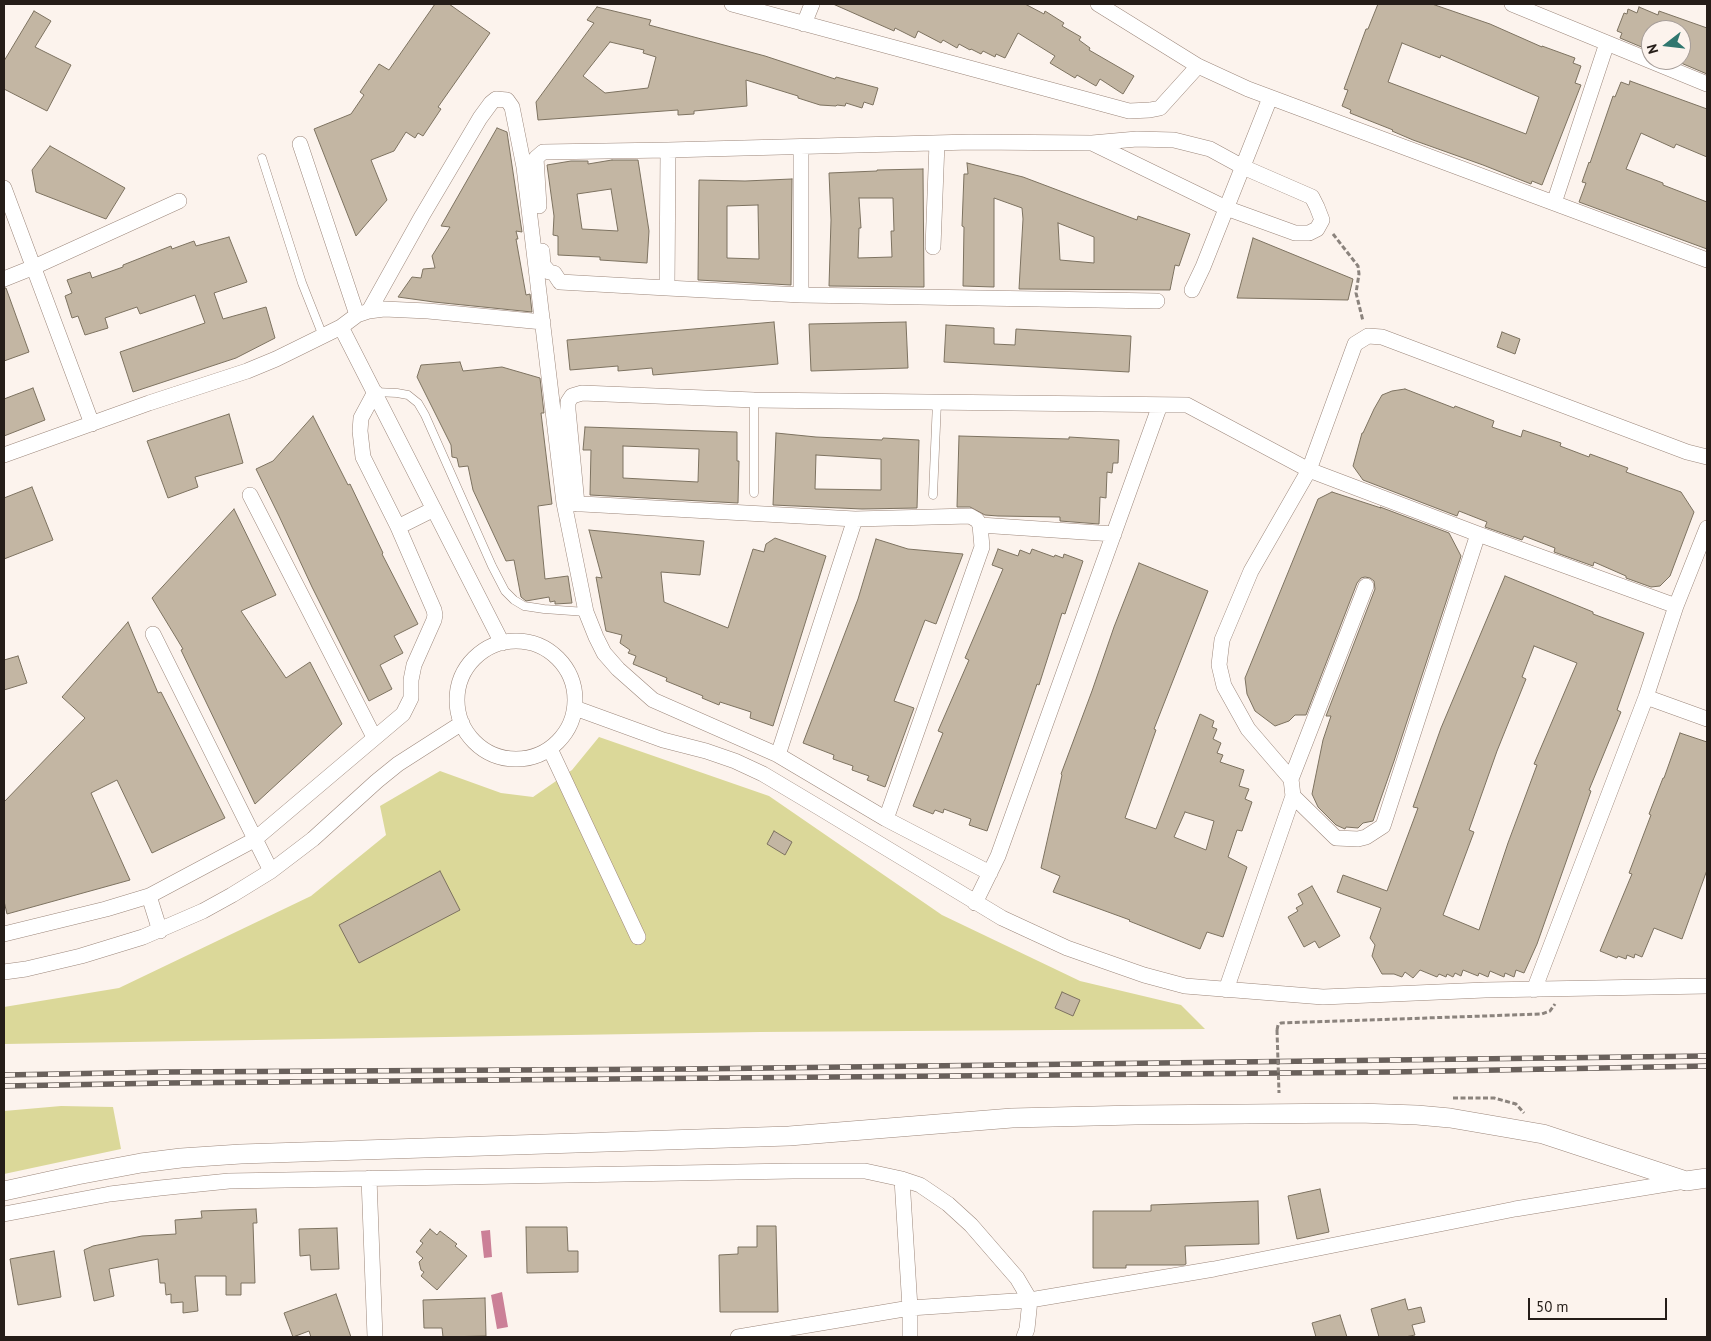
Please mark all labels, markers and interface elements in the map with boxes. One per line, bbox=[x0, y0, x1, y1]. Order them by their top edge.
north arrow bbox=[1641, 20, 1691, 70]
text: N bbox=[1643, 42, 1662, 56]
scale bar bbox=[1531, 1288, 1670, 1320]
text: 50 m bbox=[1536, 1297, 1569, 1316]

